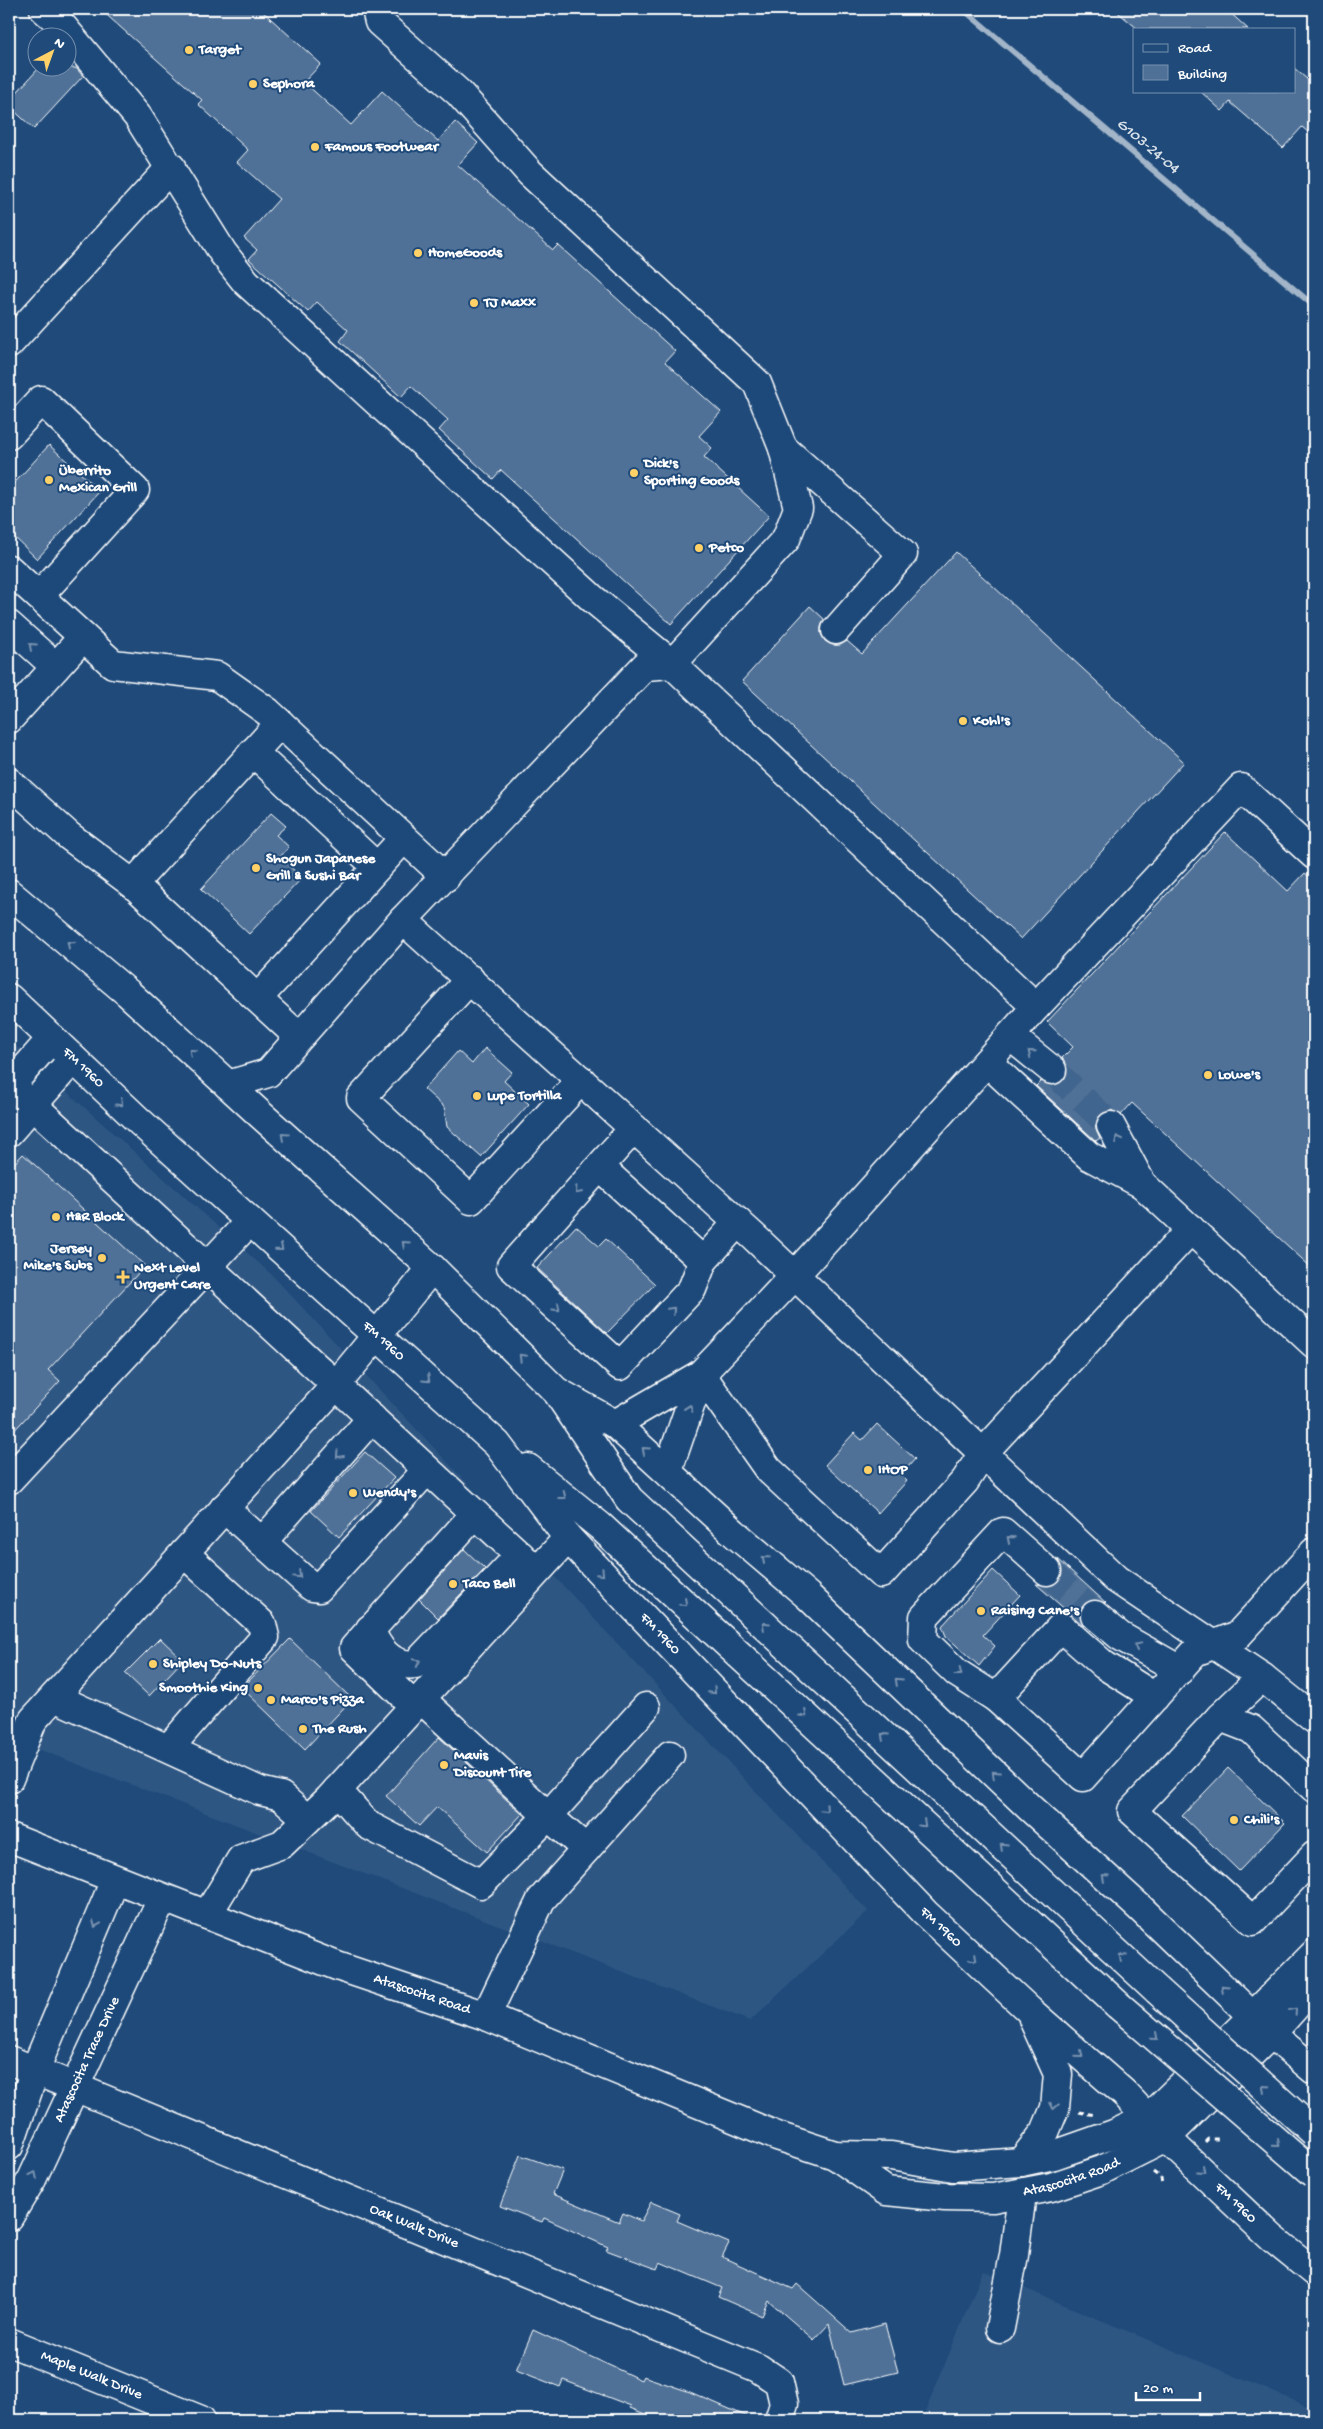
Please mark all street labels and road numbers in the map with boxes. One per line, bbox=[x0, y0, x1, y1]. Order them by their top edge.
street label: FM 1960 bbox=[58, 1043, 108, 1093]
street label: FM 1960 bbox=[357, 1317, 409, 1366]
street label: FM 1960 bbox=[635, 1609, 684, 1660]
street label: FM 1960 bbox=[915, 1903, 966, 1952]
street label: Atascocita Road bbox=[371, 1970, 474, 2019]
street label: Atascocita Trace Drive bbox=[50, 1994, 124, 2125]
street label: Atascocita Road bbox=[1022, 2153, 1124, 2201]
street label: FM 1960 bbox=[1210, 2179, 1261, 2228]
street label: Oak Walk Drive bbox=[367, 2200, 462, 2253]
street label: Maple Walk Drive bbox=[38, 2347, 145, 2404]

